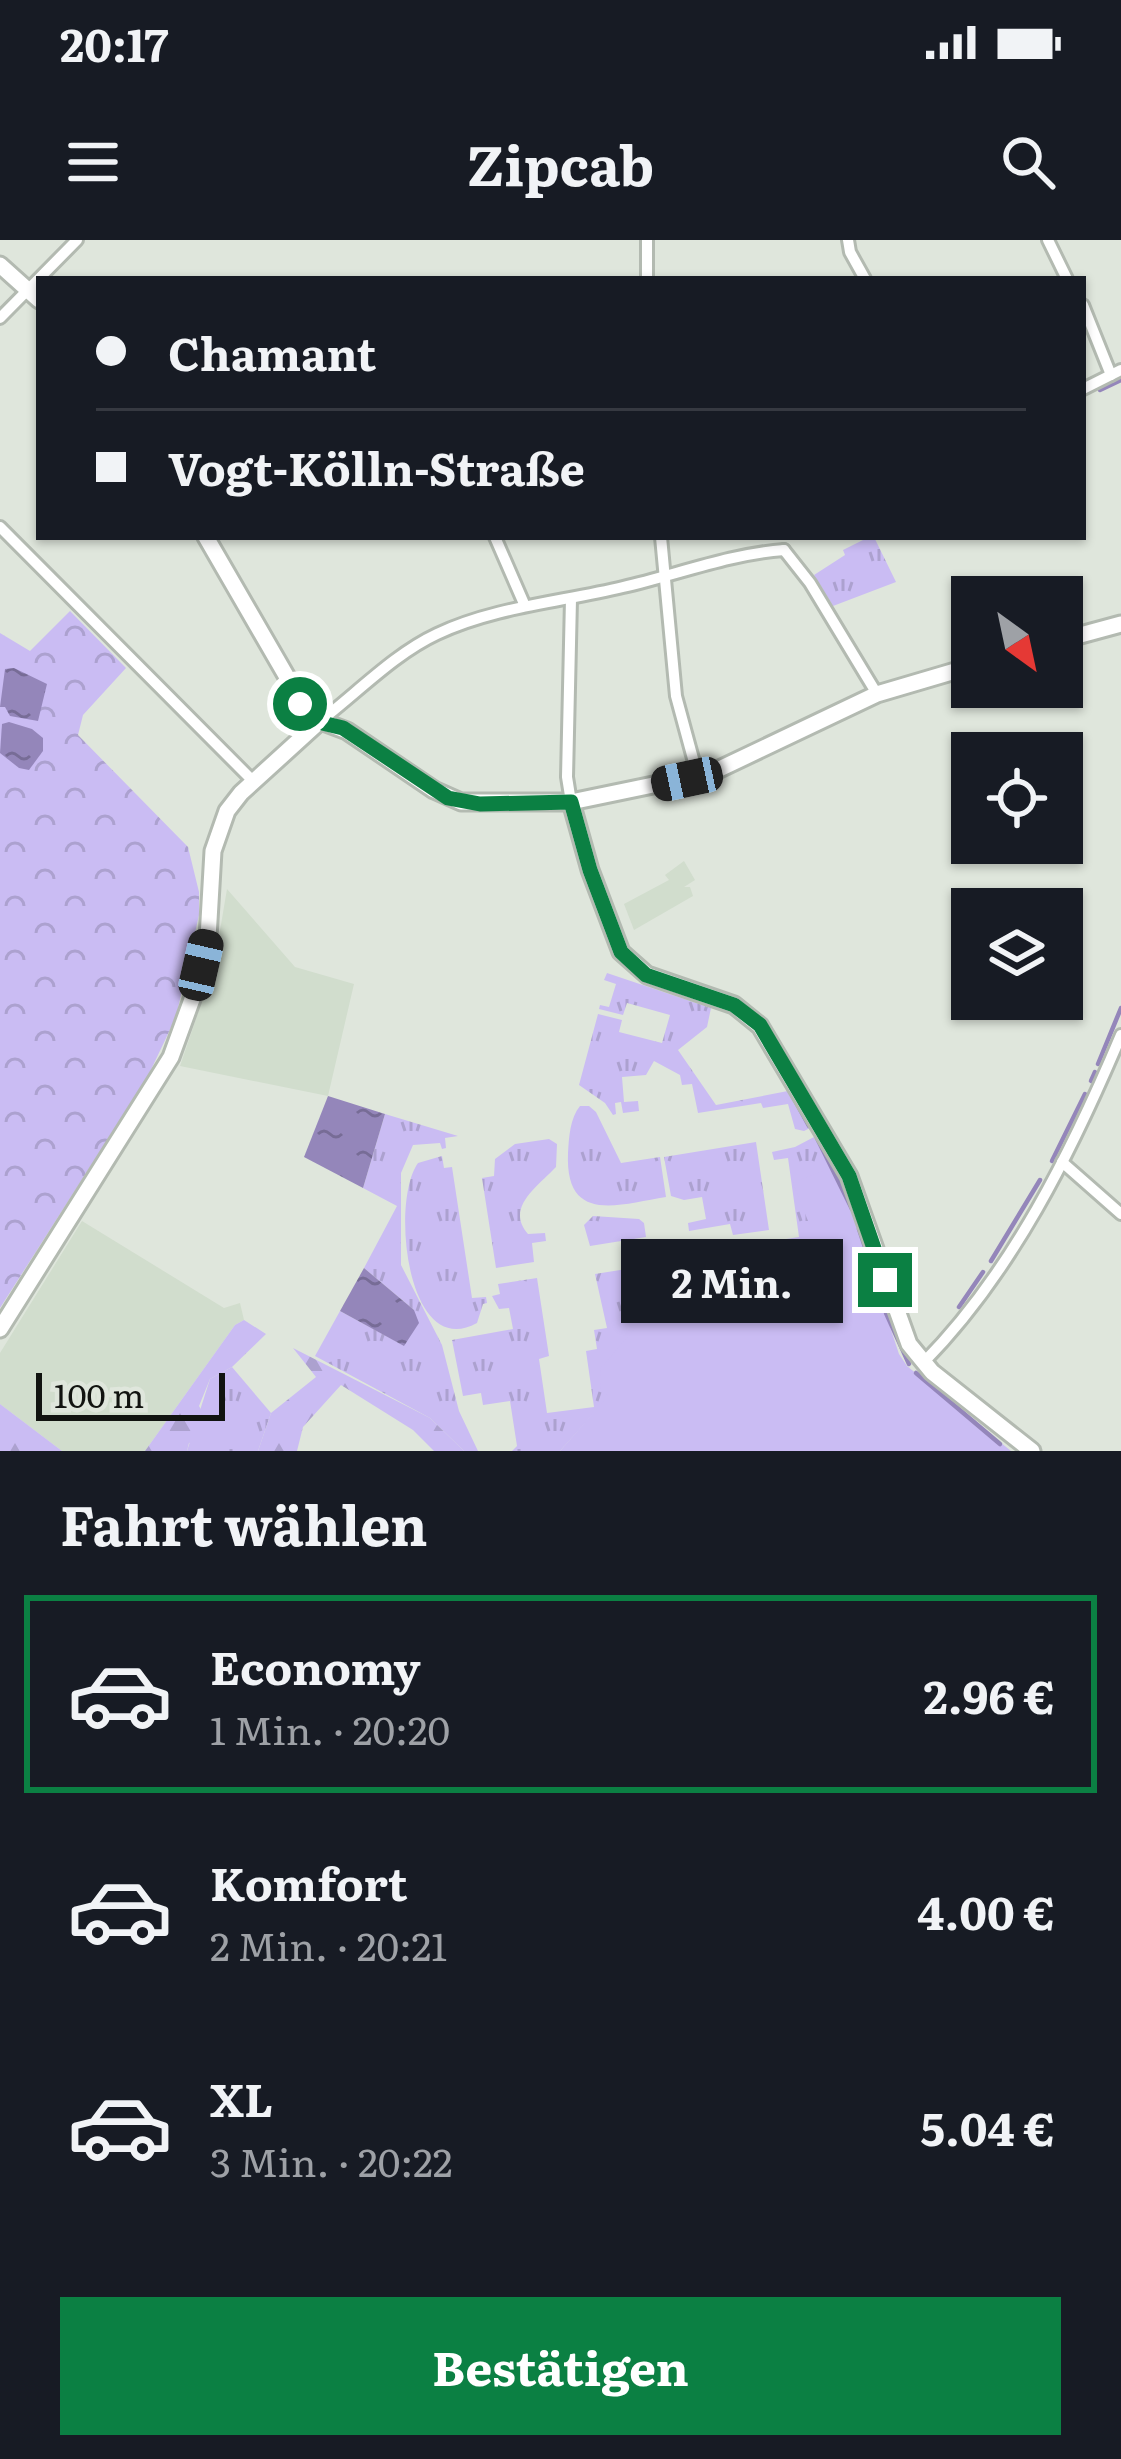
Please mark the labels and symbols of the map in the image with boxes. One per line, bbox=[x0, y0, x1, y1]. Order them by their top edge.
north arrow bbox=[951, 576, 1083, 708]
route start bbox=[273, 677, 327, 731]
car bbox=[648, 754, 726, 804]
car bbox=[175, 926, 227, 1004]
callout: 2 Min. bbox=[621, 1238, 843, 1322]
route end bbox=[858, 1253, 912, 1307]
scale bar bbox=[36, 1367, 225, 1420]

